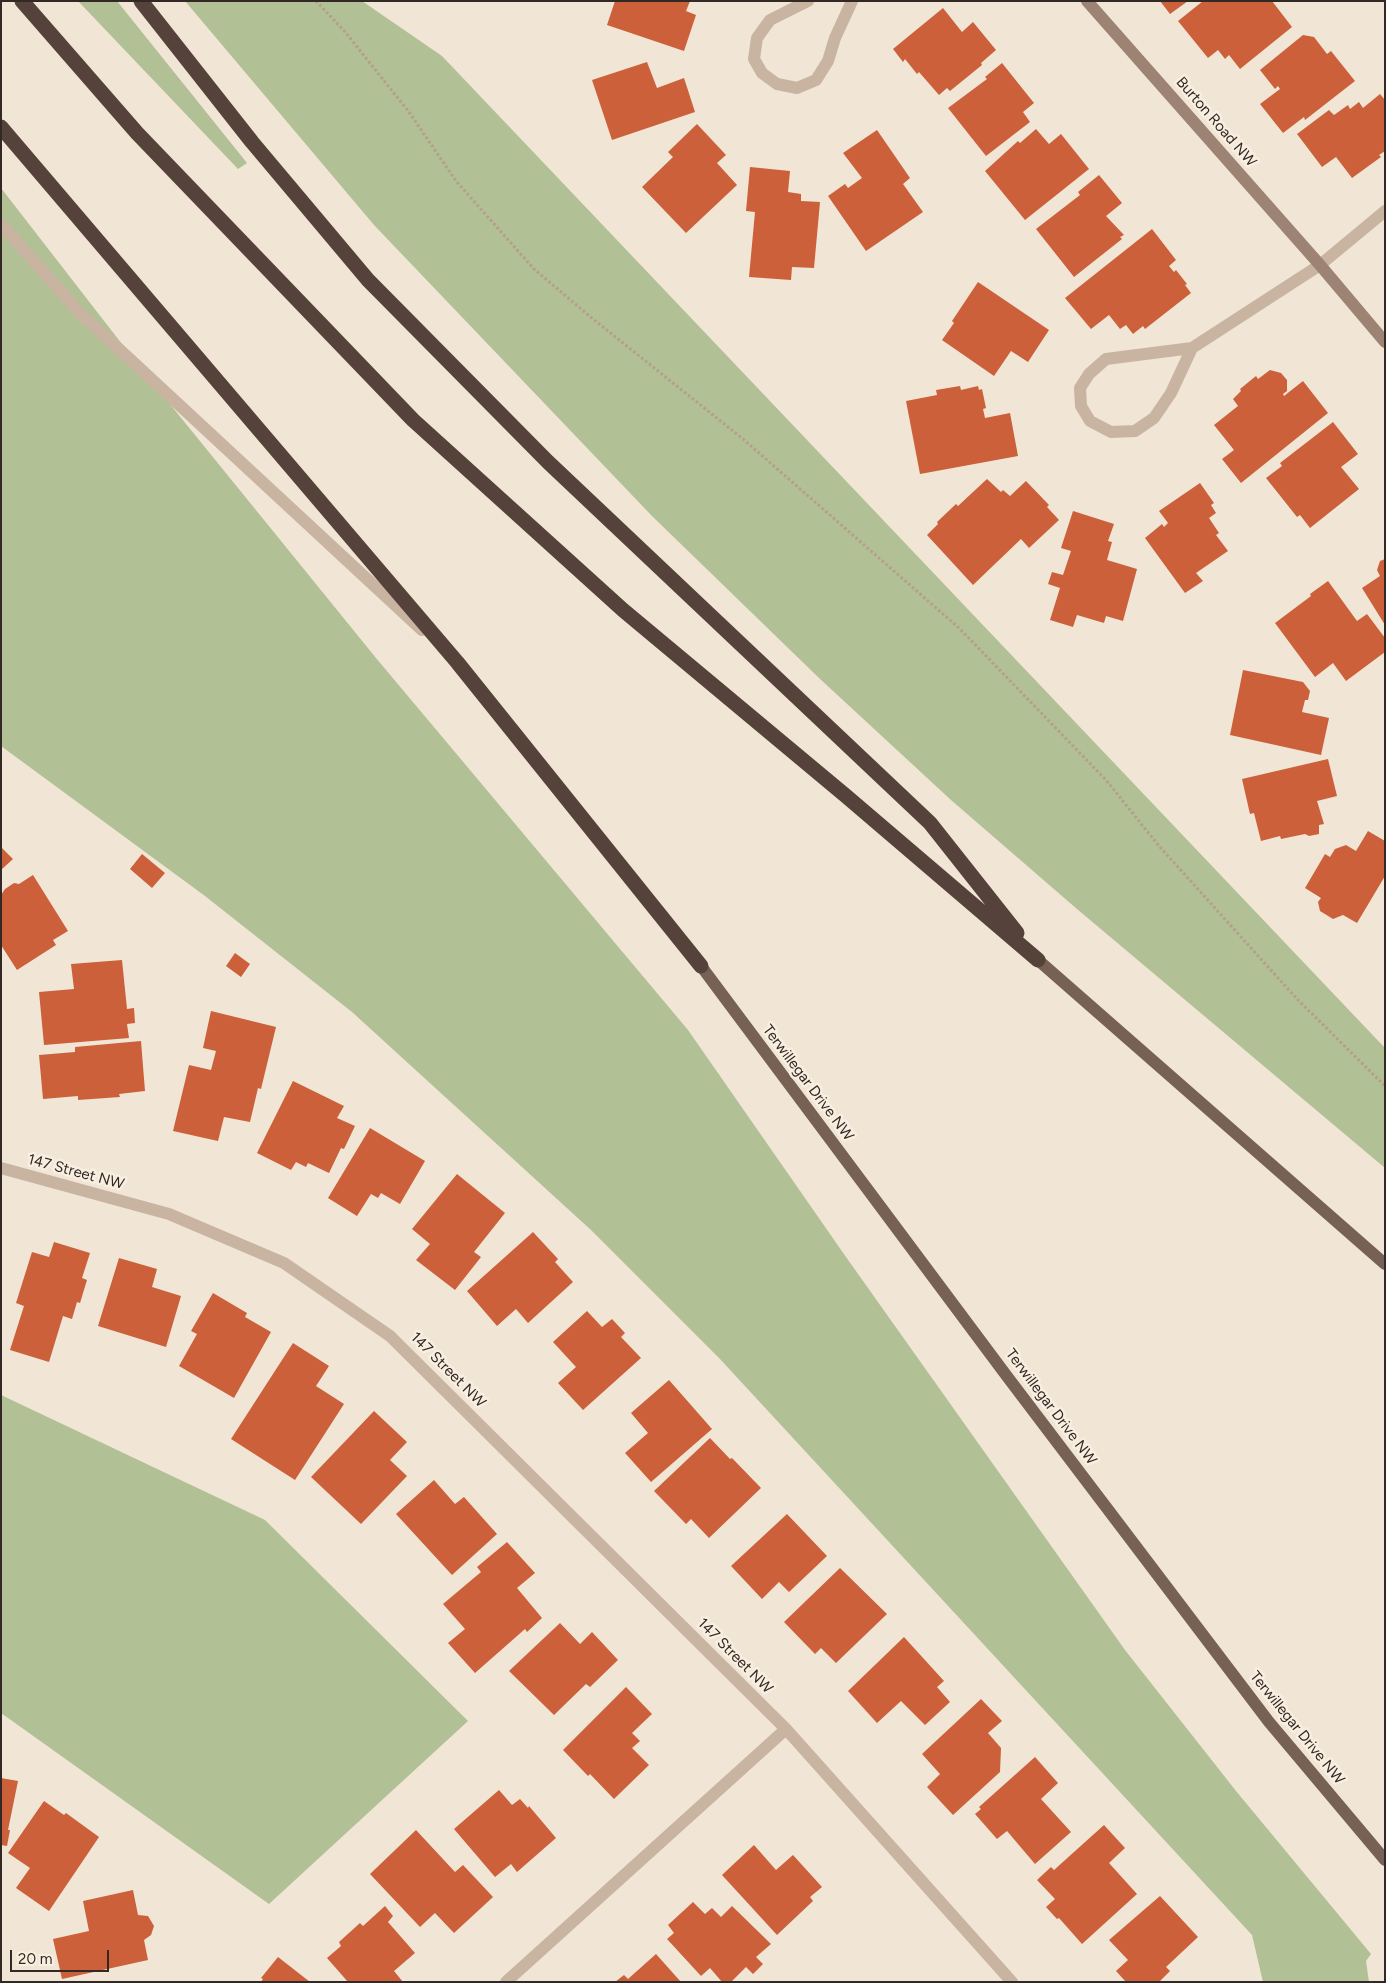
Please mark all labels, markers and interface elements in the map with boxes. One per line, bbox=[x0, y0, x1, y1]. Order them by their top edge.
street label: Burton Road NW bbox=[1172, 73, 1260, 171]
street label: Terwillegar Drive NW bbox=[759, 1022, 857, 1144]
street label: 147 Street NW bbox=[26, 1150, 126, 1194]
street label: 147 Street NW bbox=[407, 1329, 489, 1411]
street label: Terwillegar Drive NW bbox=[1002, 1346, 1100, 1468]
street label: 147 Street NW bbox=[694, 1615, 776, 1697]
street label: Terwillegar Drive NW bbox=[1246, 1668, 1348, 1788]
scale bar bbox=[12, 1940, 111, 1972]
text: 20 m bbox=[18, 1950, 52, 1968]

